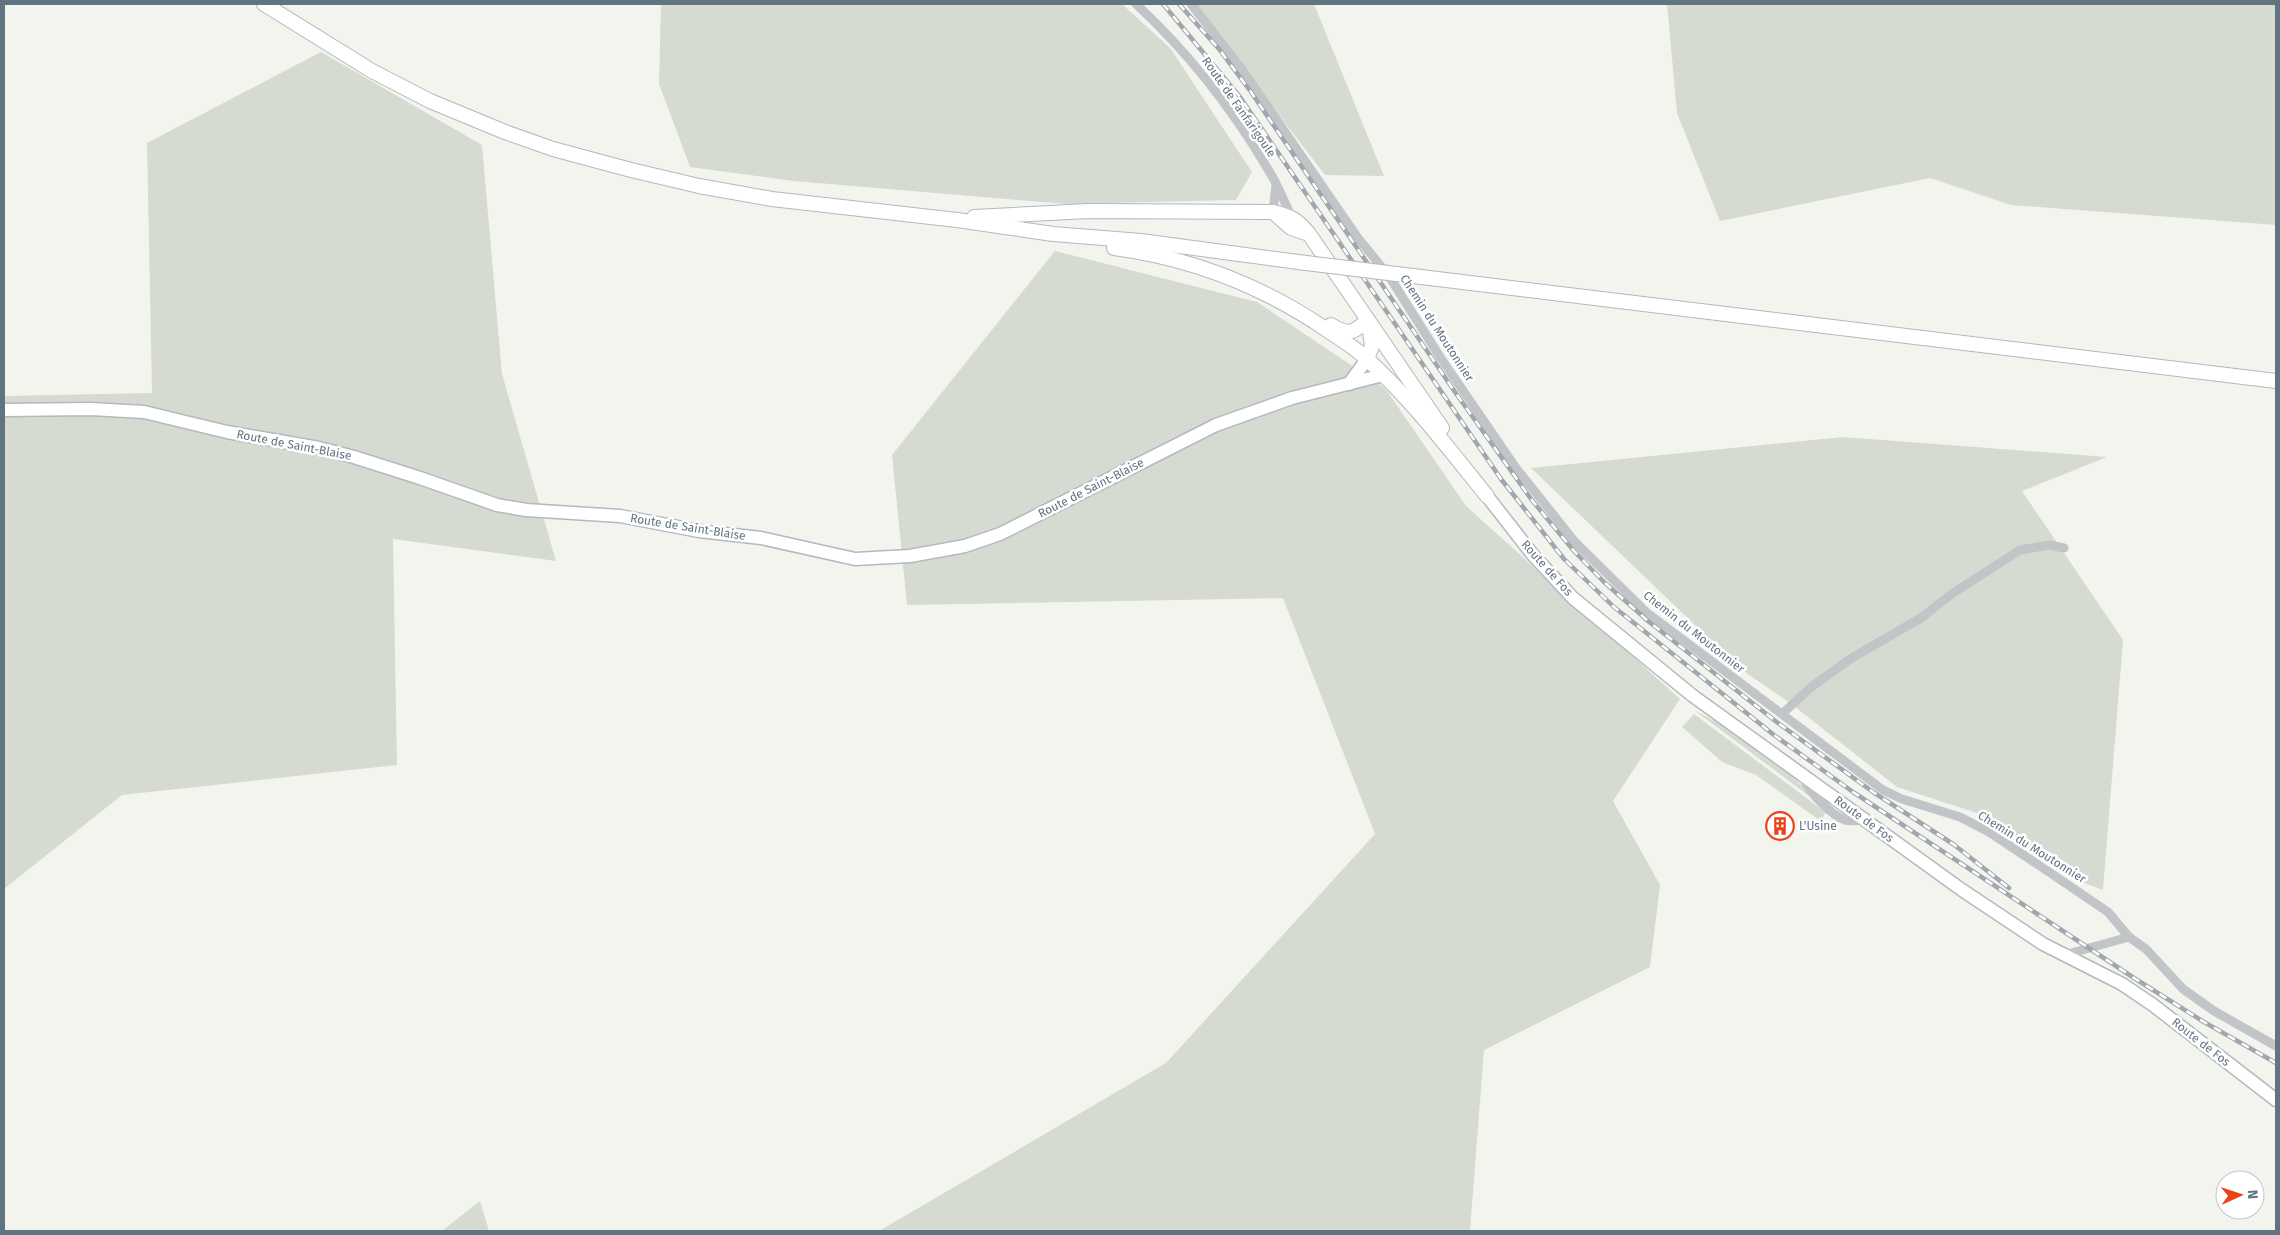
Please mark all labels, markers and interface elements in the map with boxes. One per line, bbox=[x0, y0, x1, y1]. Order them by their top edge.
street label: Route de Fanfarigoule bbox=[1199, 54, 1279, 160]
street label: Chemin du Moutonnier bbox=[1397, 272, 1477, 384]
street label: Route de Saint-Blaise bbox=[235, 427, 353, 463]
street label: Route de Saint-Blaise bbox=[1036, 455, 1146, 521]
street label: Route de Saint-Blaise bbox=[629, 511, 747, 543]
street label: Route de Fos bbox=[1518, 537, 1576, 599]
street label: Chemin du Moutonnier bbox=[1641, 588, 1748, 676]
street label: Route de Fos bbox=[1832, 793, 1897, 845]
street label: Chemin du Moutonnier bbox=[1975, 808, 2089, 886]
building icon: L'Usine bbox=[1765, 811, 1795, 841]
place label: L'Usine bbox=[1799, 819, 1837, 833]
street label: Route de Fos bbox=[2169, 1015, 2233, 1069]
north arrow bbox=[2215, 1170, 2265, 1220]
text: N bbox=[2244, 1189, 2261, 1199]

